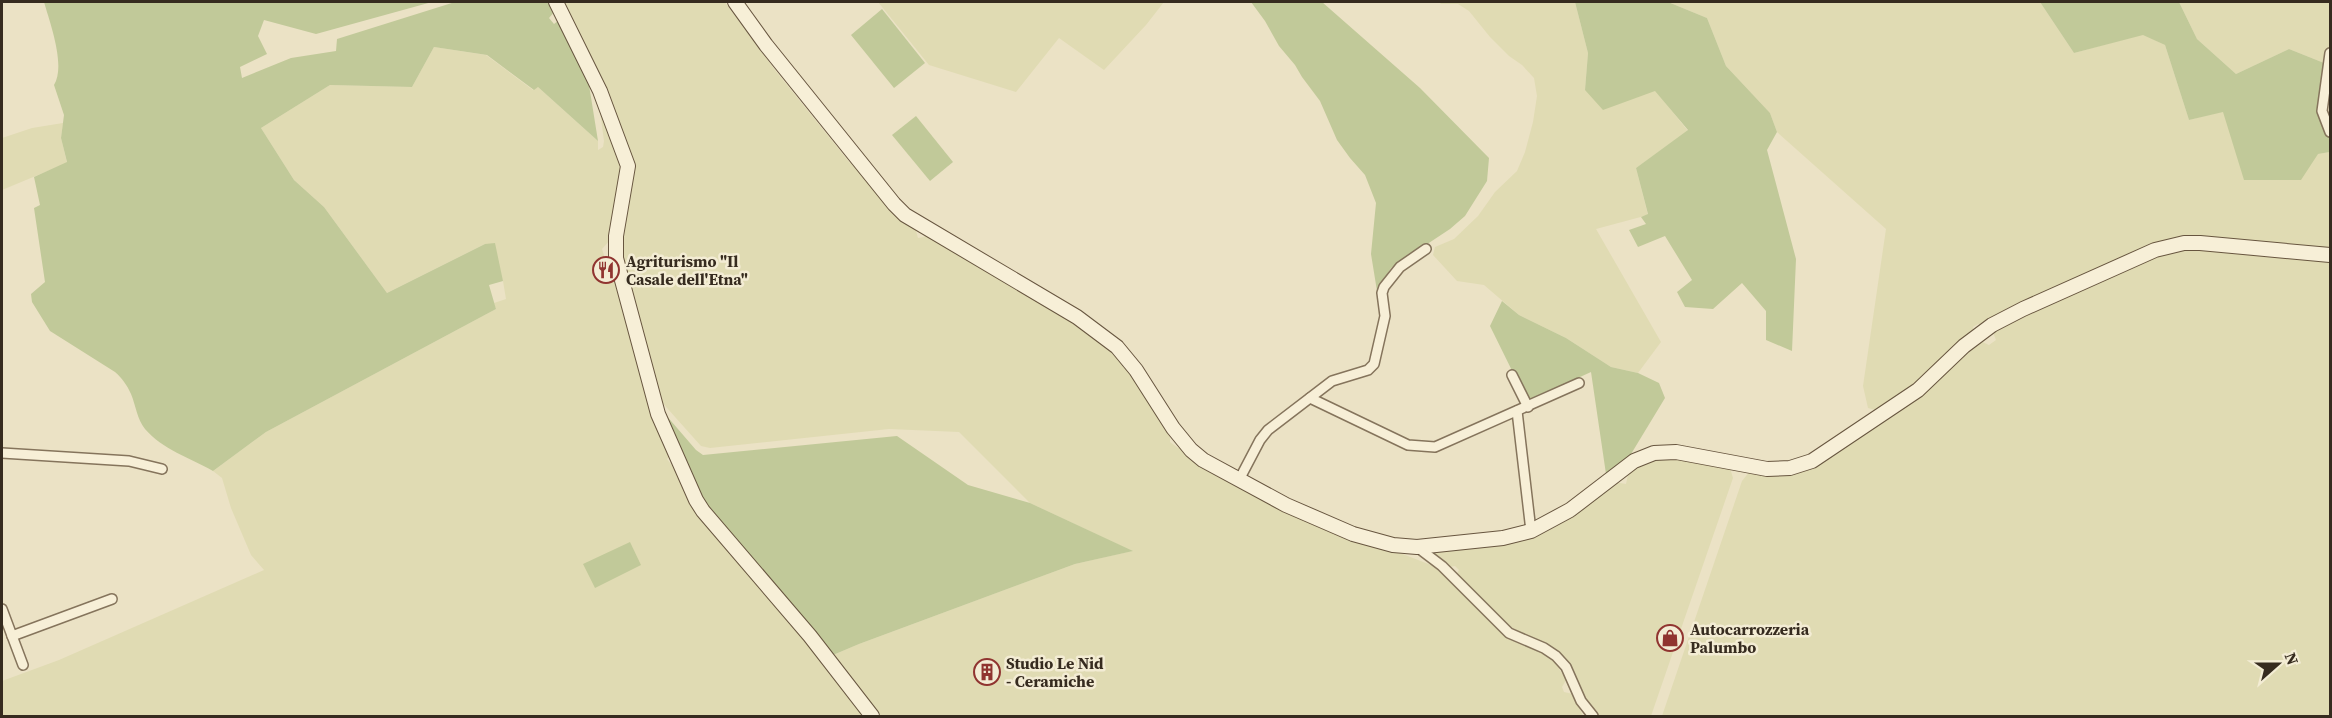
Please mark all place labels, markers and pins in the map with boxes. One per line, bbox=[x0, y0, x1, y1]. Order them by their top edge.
place label: Agriturismo "Il Casale dell'Etna" bbox=[626, 250, 748, 290]
restaurant icon: Agriturismo "Il Casale dell'Etna" bbox=[591, 255, 621, 285]
place label: Autocarrozzeria Palumbo bbox=[1690, 618, 1810, 658]
shop icon: Autocarrozzeria Palumbo bbox=[1655, 623, 1685, 653]
place label: Studio Le Nid - Ceramiche bbox=[1006, 652, 1104, 692]
building icon: Studio Le Nid - Ceramiche bbox=[972, 657, 1002, 687]

